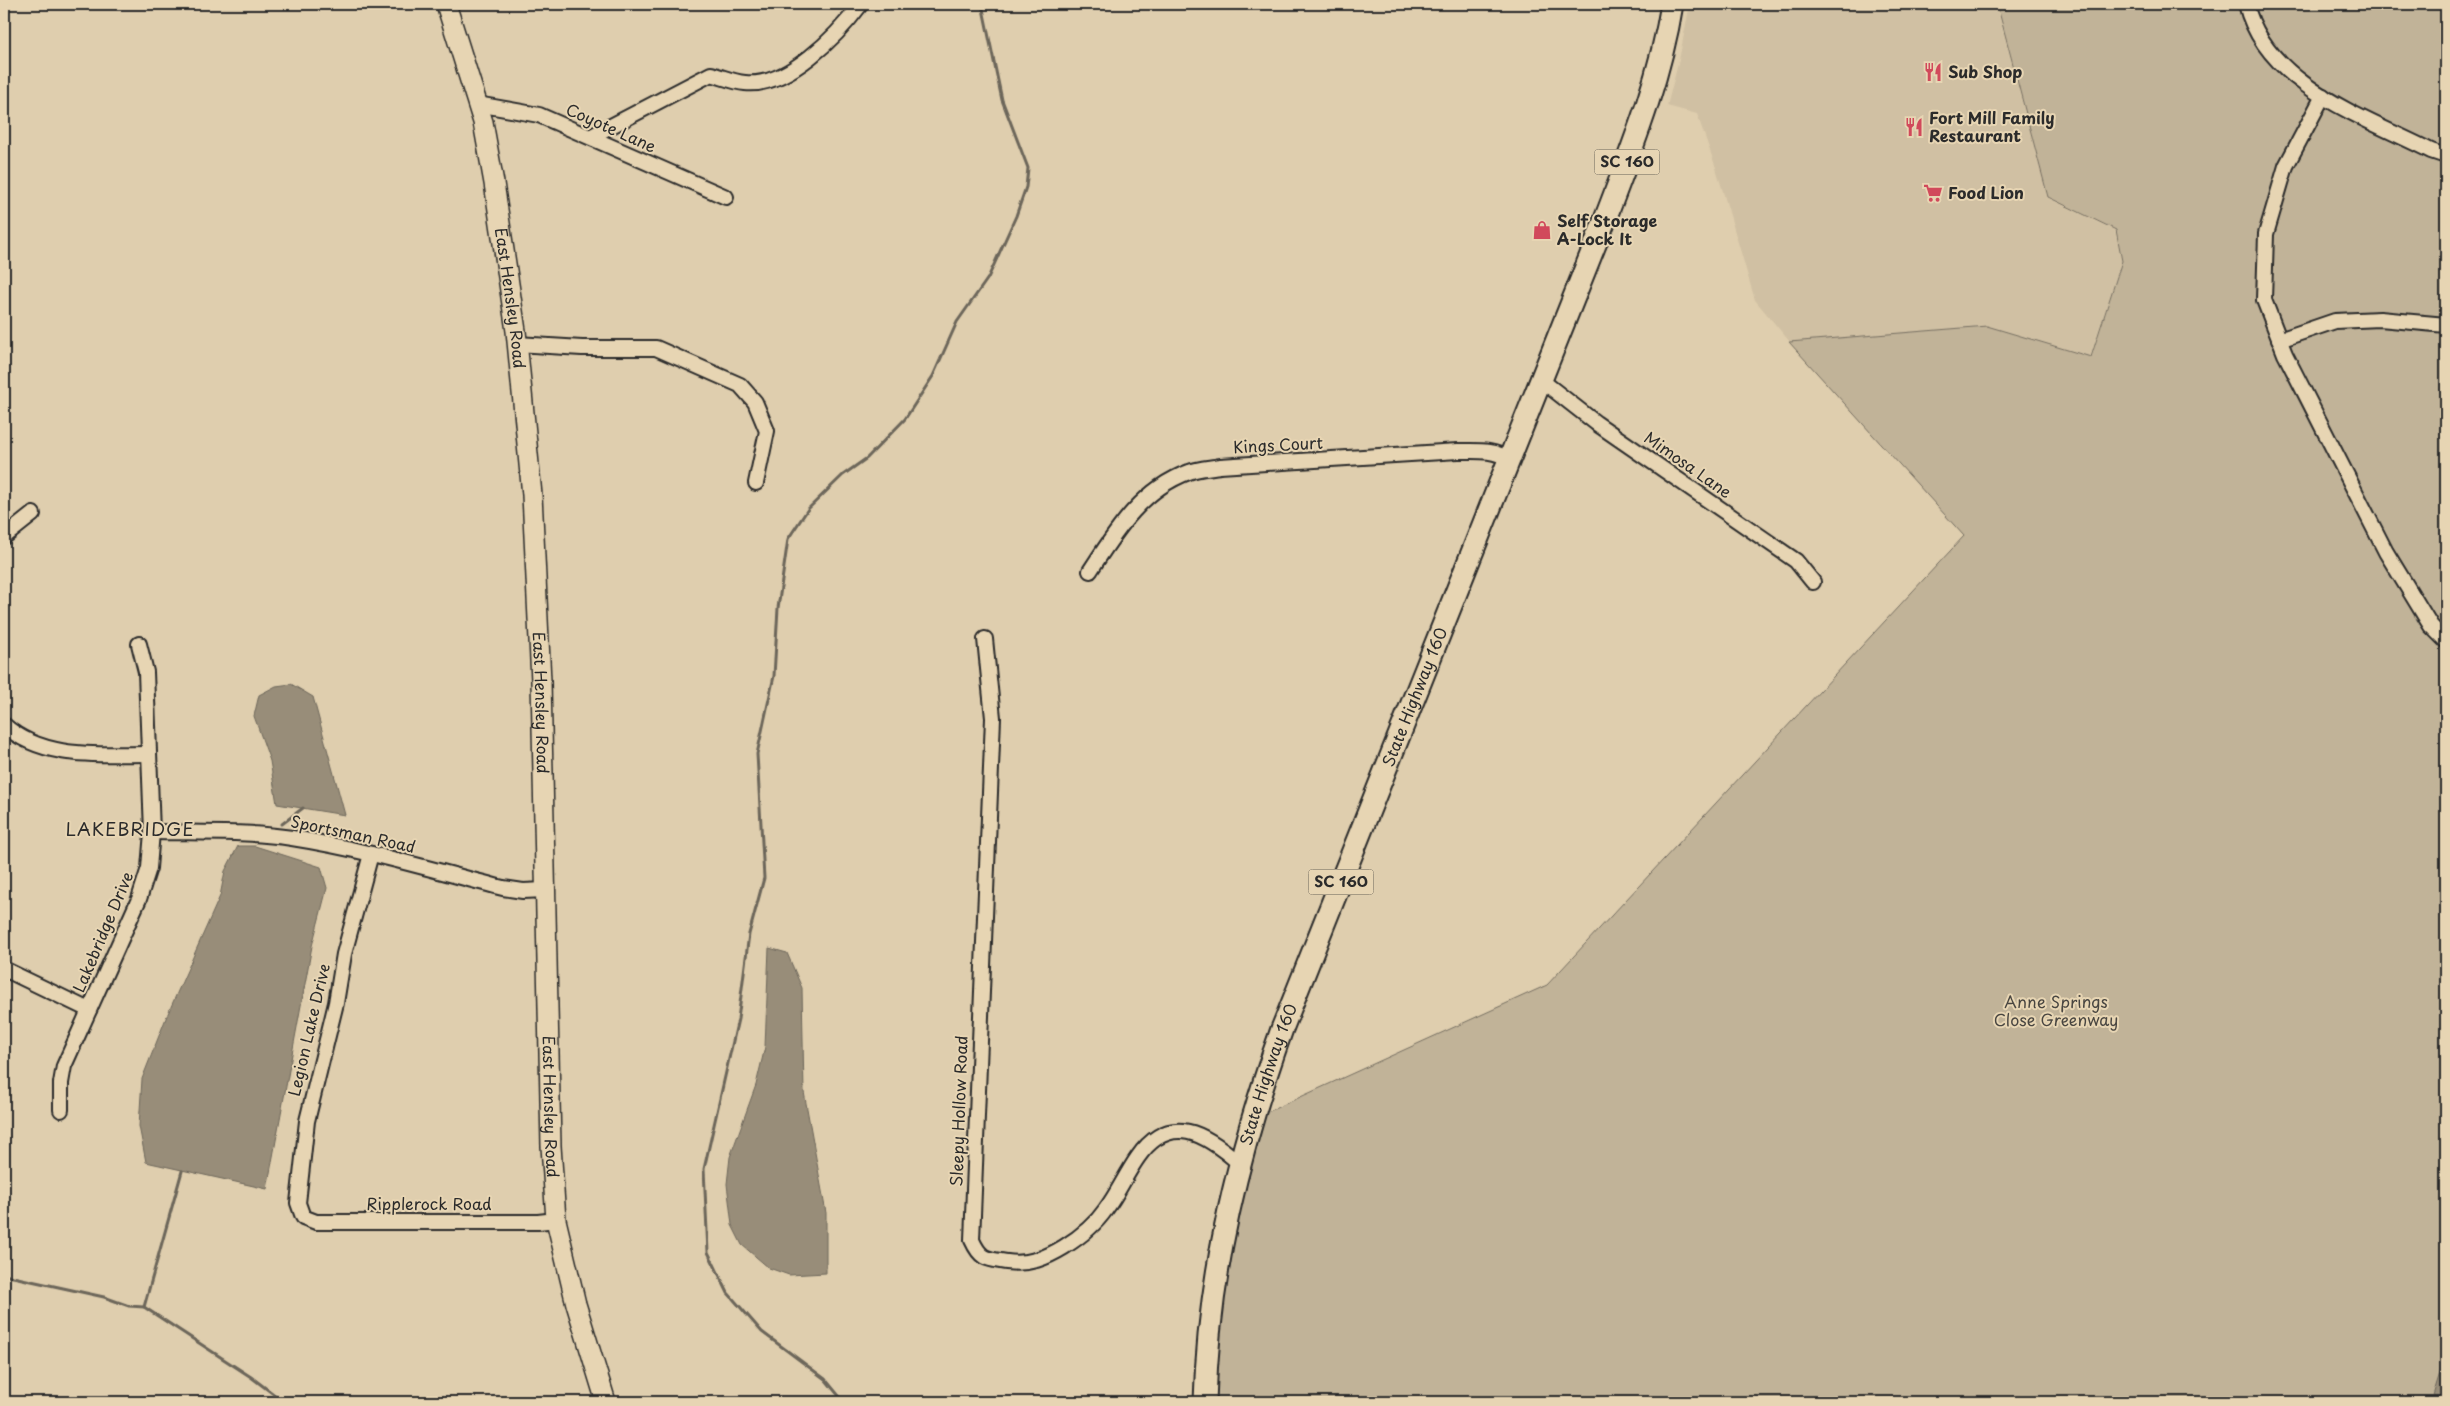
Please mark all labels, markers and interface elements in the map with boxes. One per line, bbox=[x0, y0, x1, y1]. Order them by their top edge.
place label: Sub Shop bbox=[1948, 59, 2022, 83]
restaurant icon: Sub Shop bbox=[1922, 61, 1944, 83]
street label: Coyote Lane bbox=[562, 96, 660, 158]
place label: Fort Mill Family Restaurant bbox=[1929, 105, 2055, 147]
restaurant icon: Fort Mill Family Restaurant bbox=[1903, 116, 1925, 138]
road number: SC 160 bbox=[1594, 150, 1660, 174]
place label: Food Lion bbox=[1948, 180, 2024, 204]
supermarket icon: Food Lion bbox=[1922, 182, 1944, 204]
place label: Self Storage A-Lock It bbox=[1557, 208, 1657, 250]
shop icon: Self Storage A-Lock It bbox=[1531, 219, 1553, 241]
street label: East Hensley Road bbox=[490, 226, 533, 370]
street label: Mimosa Lane bbox=[1640, 425, 1737, 503]
street label: Kings Court bbox=[1232, 430, 1324, 458]
street label: State Highway 160 bbox=[1375, 623, 1452, 770]
street label: East Hensley Road bbox=[528, 631, 556, 774]
street label: Sportsman Road bbox=[289, 808, 418, 858]
district label: LAKEBRIDGE bbox=[66, 815, 194, 842]
street label: Lakebridge Drive bbox=[66, 868, 138, 996]
road number: SC 160 bbox=[1308, 870, 1374, 894]
street label: Legion Lake Drive bbox=[281, 961, 335, 1098]
park label: Anne Springs Close Greenway bbox=[1994, 989, 2118, 1031]
street label: State Highway 160 bbox=[1233, 1000, 1302, 1148]
street label: East Hensley Road bbox=[538, 1035, 566, 1178]
street label: Sleepy Hollow Road bbox=[943, 1035, 973, 1187]
street label: Ripplerock Road bbox=[366, 1191, 492, 1215]

